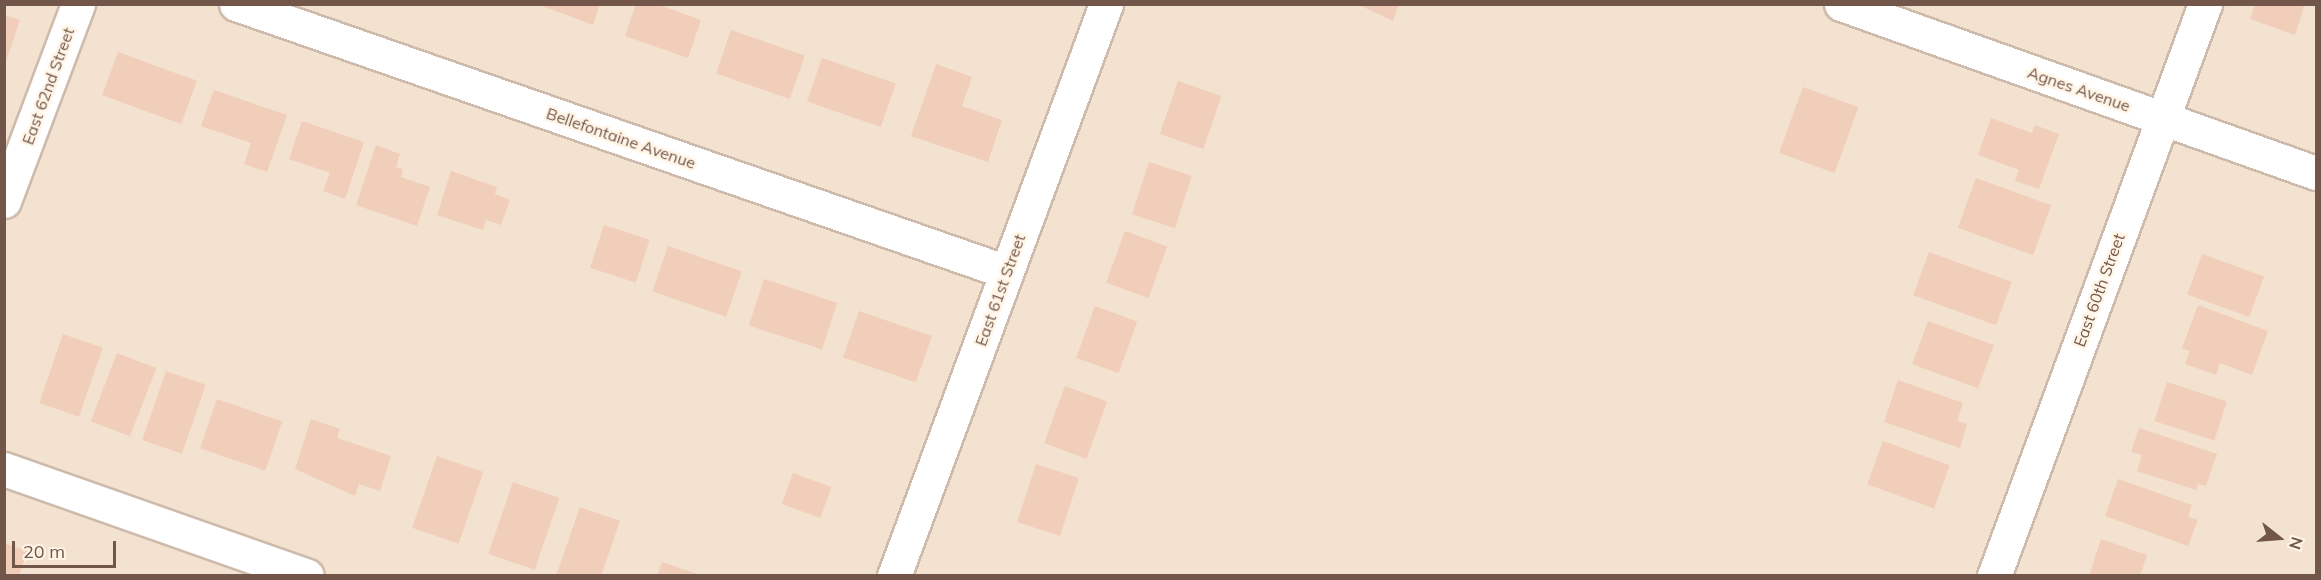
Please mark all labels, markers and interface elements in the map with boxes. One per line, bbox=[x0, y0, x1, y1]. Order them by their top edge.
street label: East 62nd Street bbox=[18, 25, 78, 147]
street label: Agnes Avenue bbox=[2025, 62, 2133, 116]
street label: Bellefontaine Avenue bbox=[544, 103, 698, 173]
street label: East 61st Street bbox=[971, 231, 1029, 349]
street label: East 60th Street bbox=[2070, 231, 2128, 349]
north arrow bbox=[2249, 508, 2309, 568]
scale bar bbox=[15, 529, 118, 567]
text: N bbox=[2285, 535, 2308, 552]
text: 20 m bbox=[23, 540, 65, 563]

